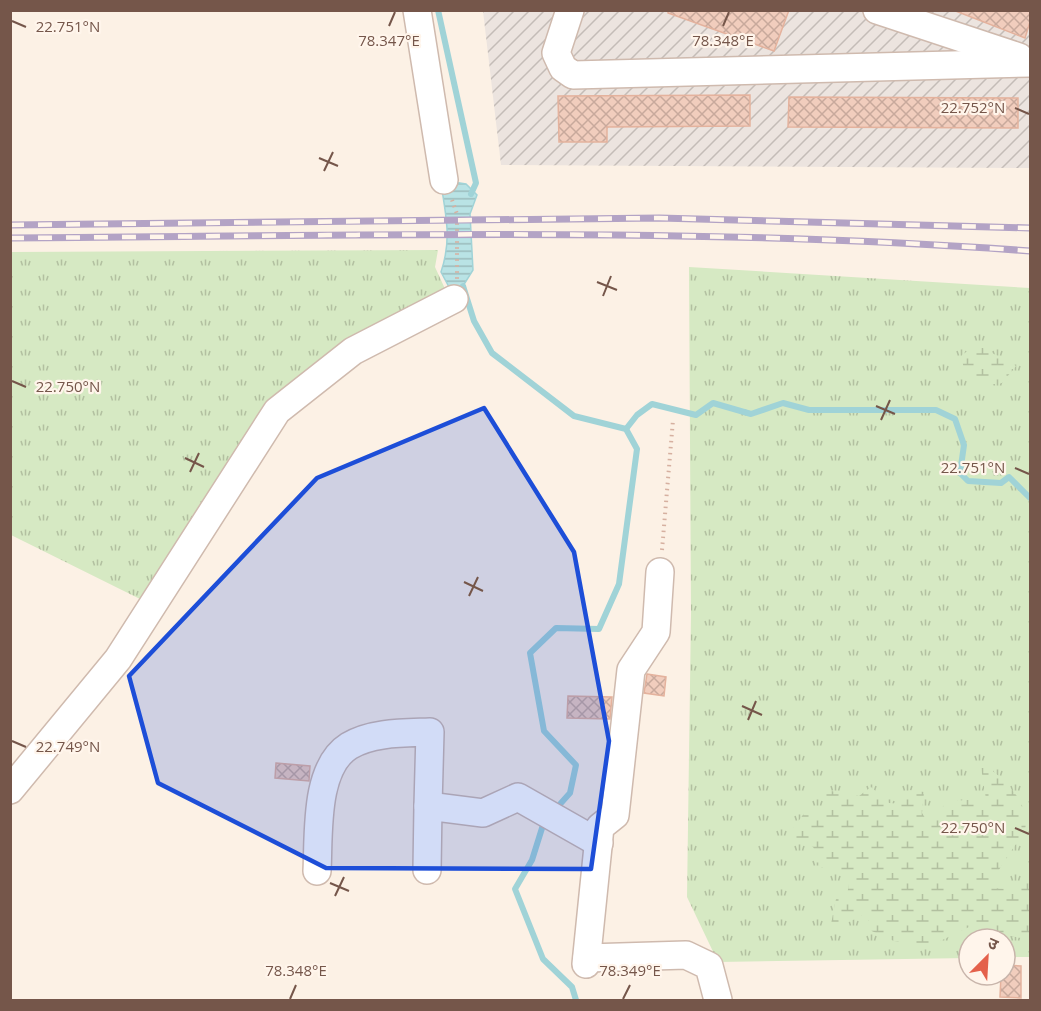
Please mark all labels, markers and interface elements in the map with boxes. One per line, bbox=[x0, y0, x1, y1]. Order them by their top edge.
text: 22.751°N bbox=[36, 16, 100, 36]
text: 78.347°E bbox=[358, 30, 420, 50]
text: 78.348°E bbox=[692, 30, 754, 50]
text: 22.752°N bbox=[941, 97, 1005, 117]
text: 22.750°N bbox=[36, 376, 100, 396]
text: 22.751°N bbox=[941, 457, 1005, 477]
text: 22.749°N bbox=[36, 736, 100, 756]
text: 22.750°N bbox=[941, 817, 1005, 837]
north arrow bbox=[957, 927, 1017, 987]
text: उ bbox=[984, 931, 1002, 956]
text: 78.348°E bbox=[265, 960, 327, 980]
text: 78.349°E bbox=[599, 960, 661, 980]

